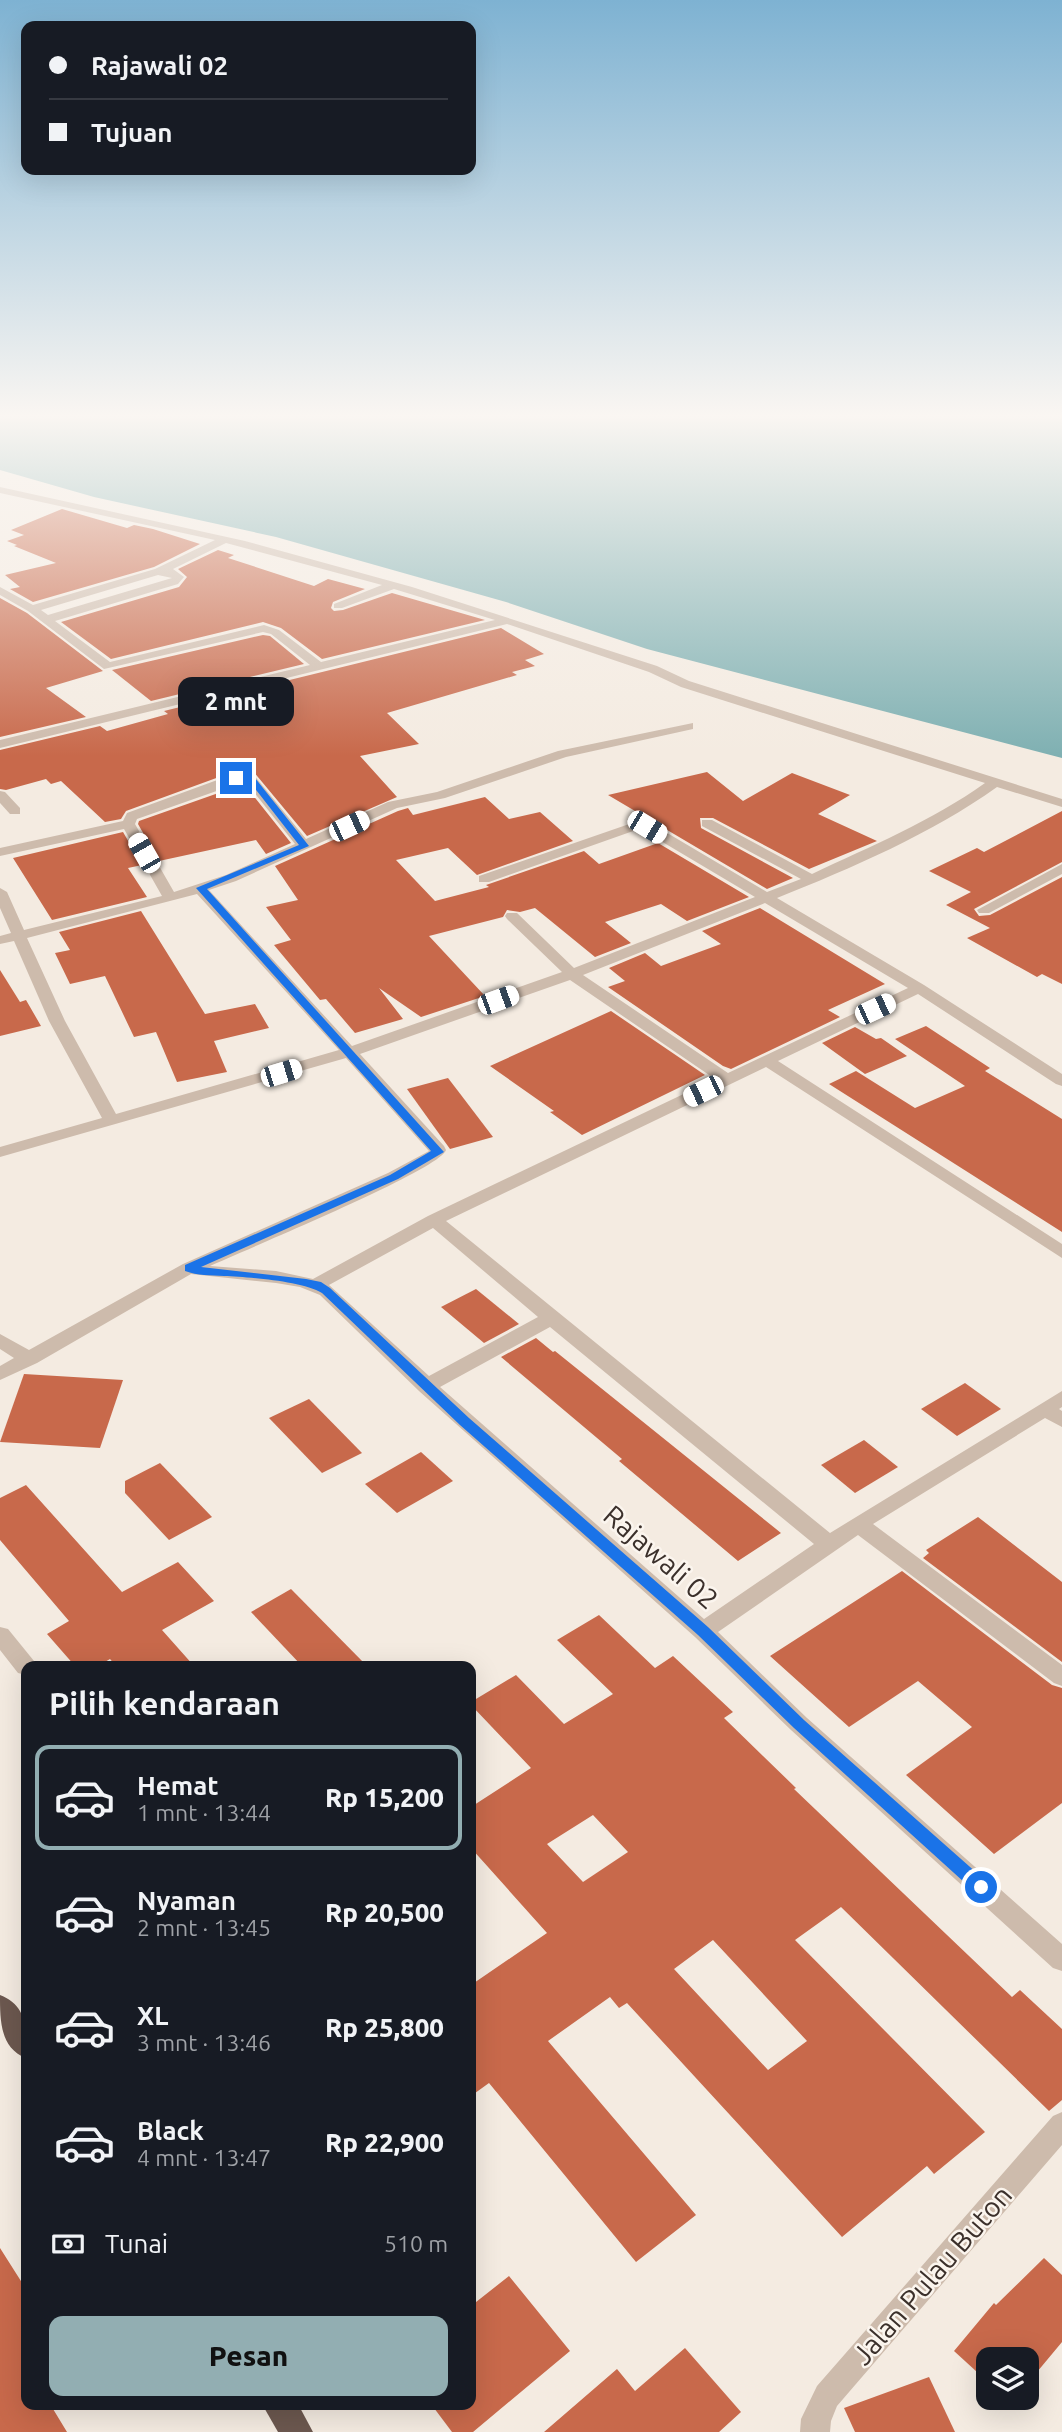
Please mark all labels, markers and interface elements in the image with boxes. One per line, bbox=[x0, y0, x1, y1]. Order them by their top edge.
text: Rajawali 02 bbox=[91, 51, 228, 80]
text: Tujuan bbox=[91, 118, 172, 147]
callout: 2 mnt bbox=[178, 676, 294, 726]
text: 2 mnt bbox=[205, 689, 267, 714]
route end bbox=[220, 762, 252, 794]
car bbox=[624, 807, 671, 847]
car bbox=[326, 808, 373, 844]
car bbox=[125, 830, 164, 876]
car bbox=[475, 983, 522, 1017]
car bbox=[852, 991, 899, 1027]
car bbox=[258, 1057, 305, 1089]
car bbox=[680, 1072, 727, 1110]
street label: Rajawali 02 bbox=[598, 1499, 725, 1615]
text: Pilih kendaraan bbox=[49, 1685, 280, 1721]
icon: car bbox=[53, 1766, 116, 1829]
text: Hemat bbox=[137, 1771, 219, 1800]
text: Rp 15,200 bbox=[325, 1783, 444, 1812]
text: 1 mnt · 13:44 bbox=[137, 1800, 271, 1825]
route start bbox=[965, 1871, 997, 1903]
icon: car bbox=[53, 1881, 116, 1944]
text: Nyaman bbox=[137, 1886, 236, 1915]
text: Rp 20,500 bbox=[325, 1898, 444, 1927]
text: 2 mnt · 13:45 bbox=[137, 1915, 271, 1940]
icon: car bbox=[53, 1996, 116, 2059]
text: XL bbox=[137, 2001, 168, 2030]
text: Rp 25,800 bbox=[325, 2013, 444, 2042]
text: 3 mnt · 13:46 bbox=[137, 2030, 271, 2055]
icon: car bbox=[53, 2111, 116, 2174]
text: Black bbox=[137, 2116, 204, 2145]
text: Rp 22,900 bbox=[325, 2128, 444, 2157]
text: 4 mnt · 13:47 bbox=[137, 2145, 271, 2170]
street label: Jalan Pulau Buton bbox=[846, 2179, 1018, 2370]
icon: cash bbox=[49, 2225, 87, 2263]
text: Tunai bbox=[105, 2229, 168, 2258]
text: 510 m bbox=[384, 2231, 448, 2256]
button: Pesan bbox=[49, 2316, 448, 2396]
map controls bbox=[976, 2347, 1039, 2410]
button: layers bbox=[976, 2347, 1039, 2410]

